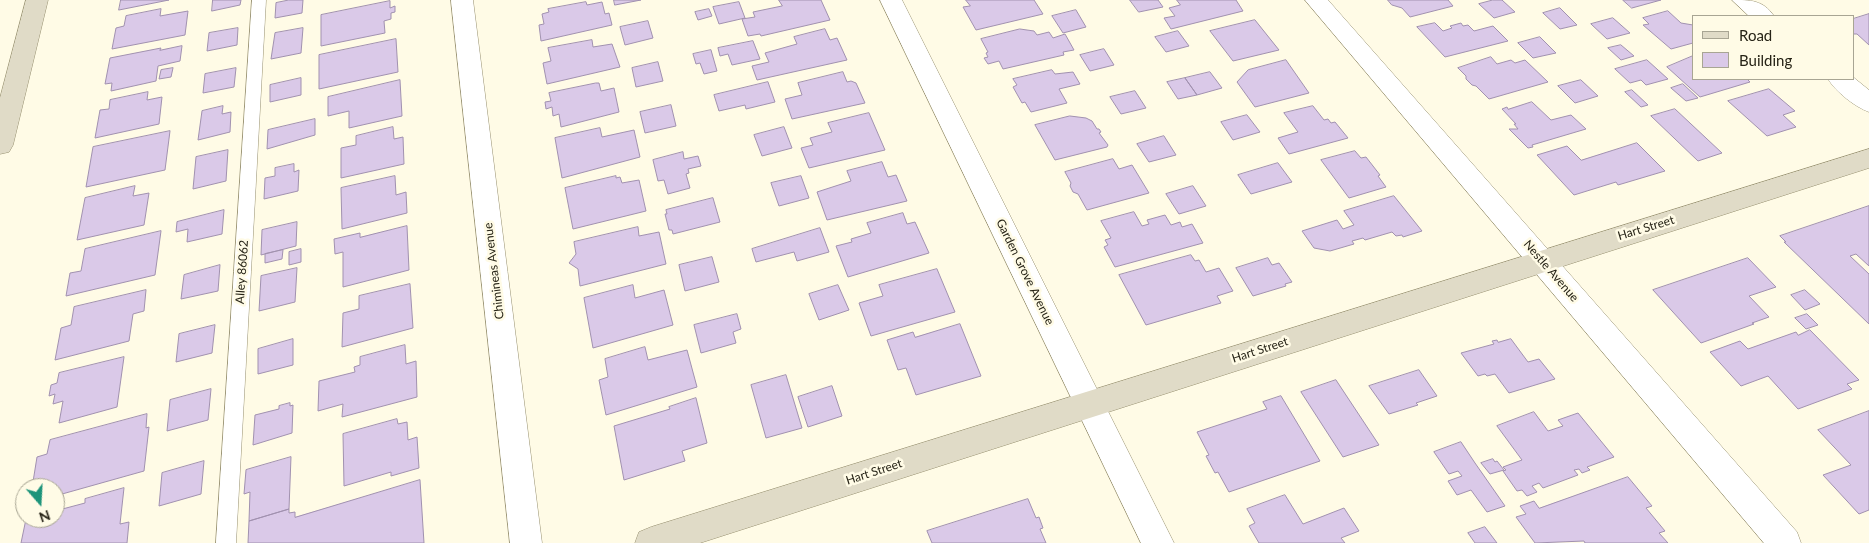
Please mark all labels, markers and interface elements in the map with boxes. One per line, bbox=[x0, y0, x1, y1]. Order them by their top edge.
legend bbox=[1692, 15, 1854, 80]
text: Road bbox=[1739, 26, 1772, 44]
text: Building bbox=[1739, 51, 1792, 69]
street label: Hart Street bbox=[1616, 213, 1676, 243]
street label: Garden Grove Avenue bbox=[993, 217, 1057, 327]
street label: Chimineas Avenue bbox=[481, 222, 507, 320]
street label: Nestle Avenue bbox=[1520, 237, 1582, 305]
street label: Alley 86062 bbox=[233, 240, 251, 304]
street label: Hart Street bbox=[1230, 334, 1290, 366]
street label: Hart Street bbox=[844, 456, 904, 488]
north arrow bbox=[15, 478, 65, 528]
text: N bbox=[37, 507, 53, 527]

